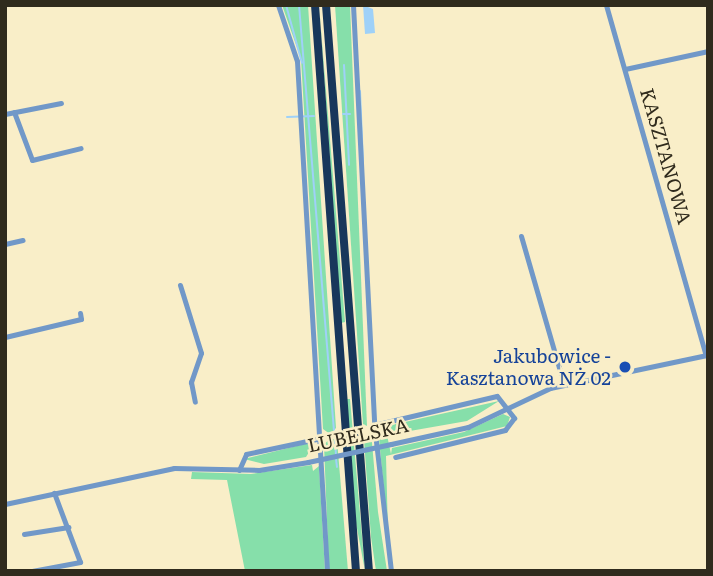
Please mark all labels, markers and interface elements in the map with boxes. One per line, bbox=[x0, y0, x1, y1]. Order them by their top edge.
street label: KASZTANOWA bbox=[636, 85, 696, 227]
place label: Jakubowice - Kasztanowa NŻ 02 bbox=[446, 345, 611, 389]
marker: Jakubowice - Kasztanowa NŻ 02 bbox=[617, 359, 633, 375]
street label: LUBELSKA bbox=[305, 413, 411, 457]

